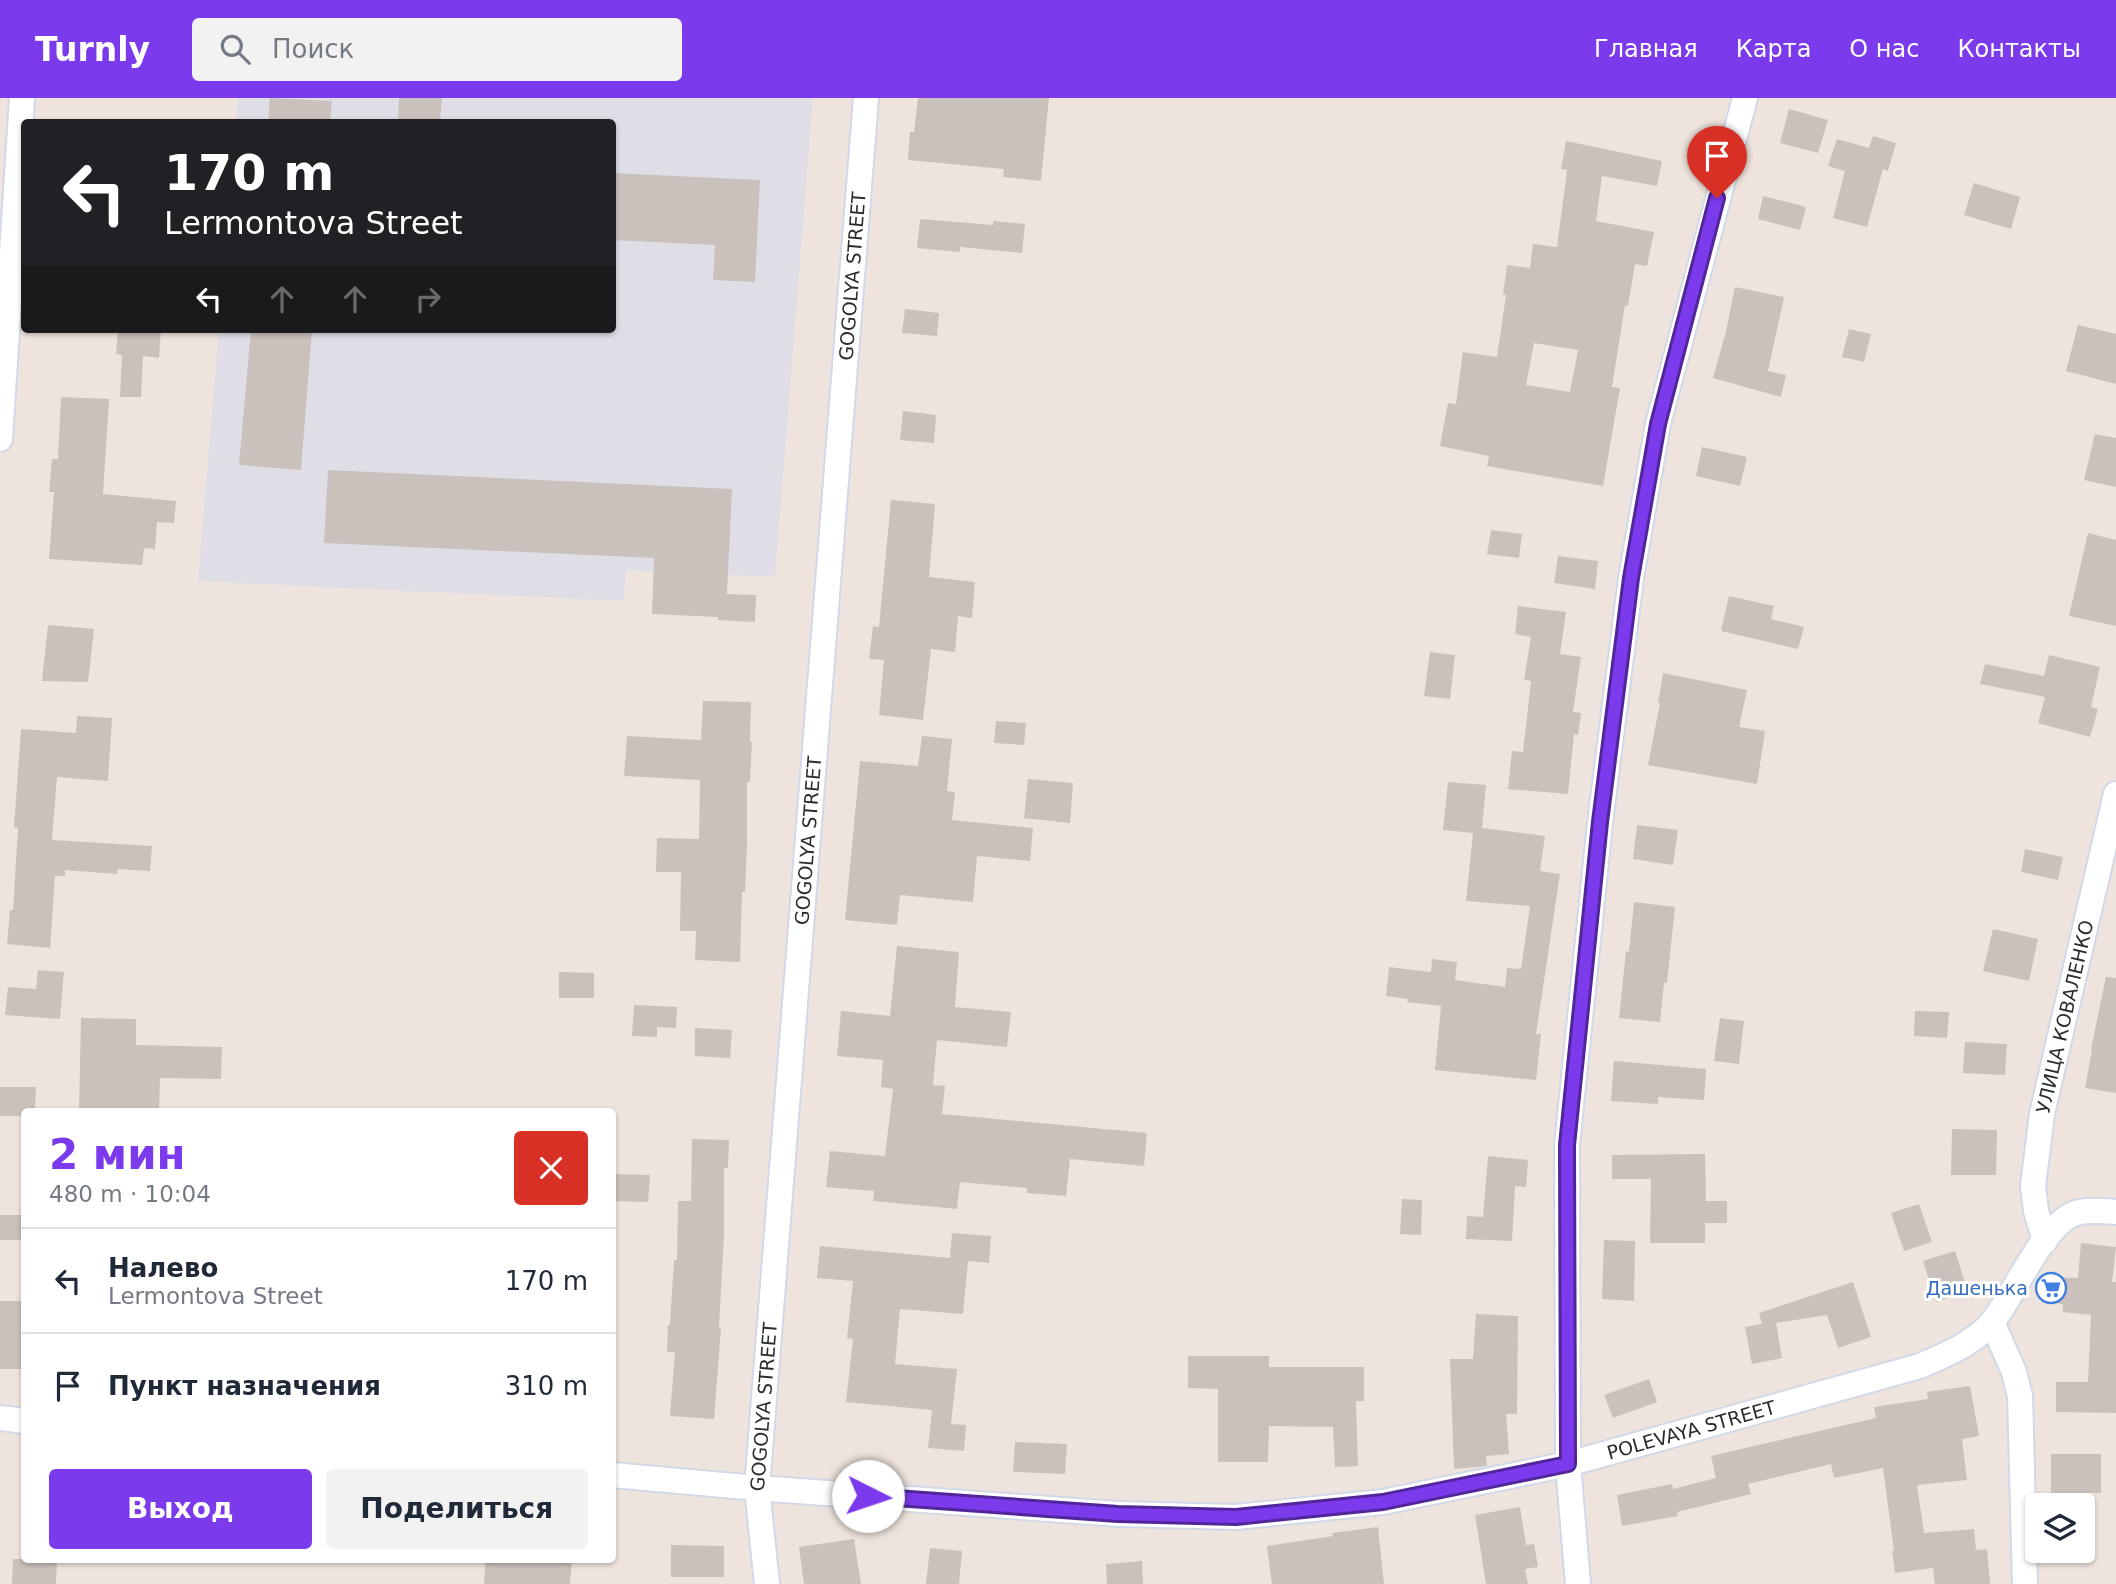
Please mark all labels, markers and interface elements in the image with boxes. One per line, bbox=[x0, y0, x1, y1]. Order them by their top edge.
search box bbox=[192, 18, 682, 81]
text: Turnly bbox=[35, 30, 150, 69]
icon: search bbox=[216, 30, 254, 68]
text: Поиск bbox=[272, 34, 354, 64]
text: Главная bbox=[1594, 35, 1698, 63]
text: Карта bbox=[1736, 35, 1811, 63]
text: О нас bbox=[1849, 35, 1919, 63]
text: Контакты bbox=[1957, 35, 2081, 63]
pin bbox=[1687, 126, 1747, 198]
icon: arrive bbox=[1698, 137, 1736, 175]
text: 170 m bbox=[164, 145, 334, 202]
icon: left bbox=[49, 147, 140, 238]
street label: GOGOLYA STREET bbox=[834, 191, 870, 361]
text: Lermontova Street bbox=[164, 204, 463, 242]
icon: left bbox=[190, 280, 228, 318]
icon: ahead bbox=[263, 280, 301, 318]
icon: ahead bbox=[336, 280, 374, 318]
icon: right bbox=[409, 280, 447, 318]
street label: GOGOLYA STREET bbox=[790, 755, 825, 926]
street label: УЛИЦА КОВАЛЕНКО bbox=[2032, 918, 2097, 1115]
text: 2 мин bbox=[49, 1130, 186, 1179]
button: close bbox=[514, 1131, 588, 1205]
text: 480 m · 10:04 bbox=[49, 1181, 211, 1207]
text: Налево bbox=[108, 1253, 218, 1283]
icon: left bbox=[49, 1262, 87, 1300]
text: 170 m bbox=[505, 1266, 588, 1296]
supermarket icon: Дашенька bbox=[2034, 1271, 2068, 1305]
place label: Дашенька bbox=[1926, 1277, 2028, 1299]
text: Lermontova Street bbox=[108, 1283, 323, 1309]
street label: GOGOLYA STREET bbox=[746, 1321, 781, 1492]
icon: arrive bbox=[49, 1367, 87, 1405]
text: Пункт назначения bbox=[108, 1371, 381, 1401]
text: 310 m bbox=[505, 1371, 588, 1401]
street label: POLEVAYA STREET bbox=[1604, 1396, 1778, 1464]
position arrow bbox=[831, 1459, 905, 1533]
button: Выход bbox=[49, 1469, 312, 1549]
button: Поделиться bbox=[326, 1469, 588, 1549]
map controls bbox=[2025, 1493, 2095, 1563]
button: layers bbox=[2025, 1493, 2095, 1563]

